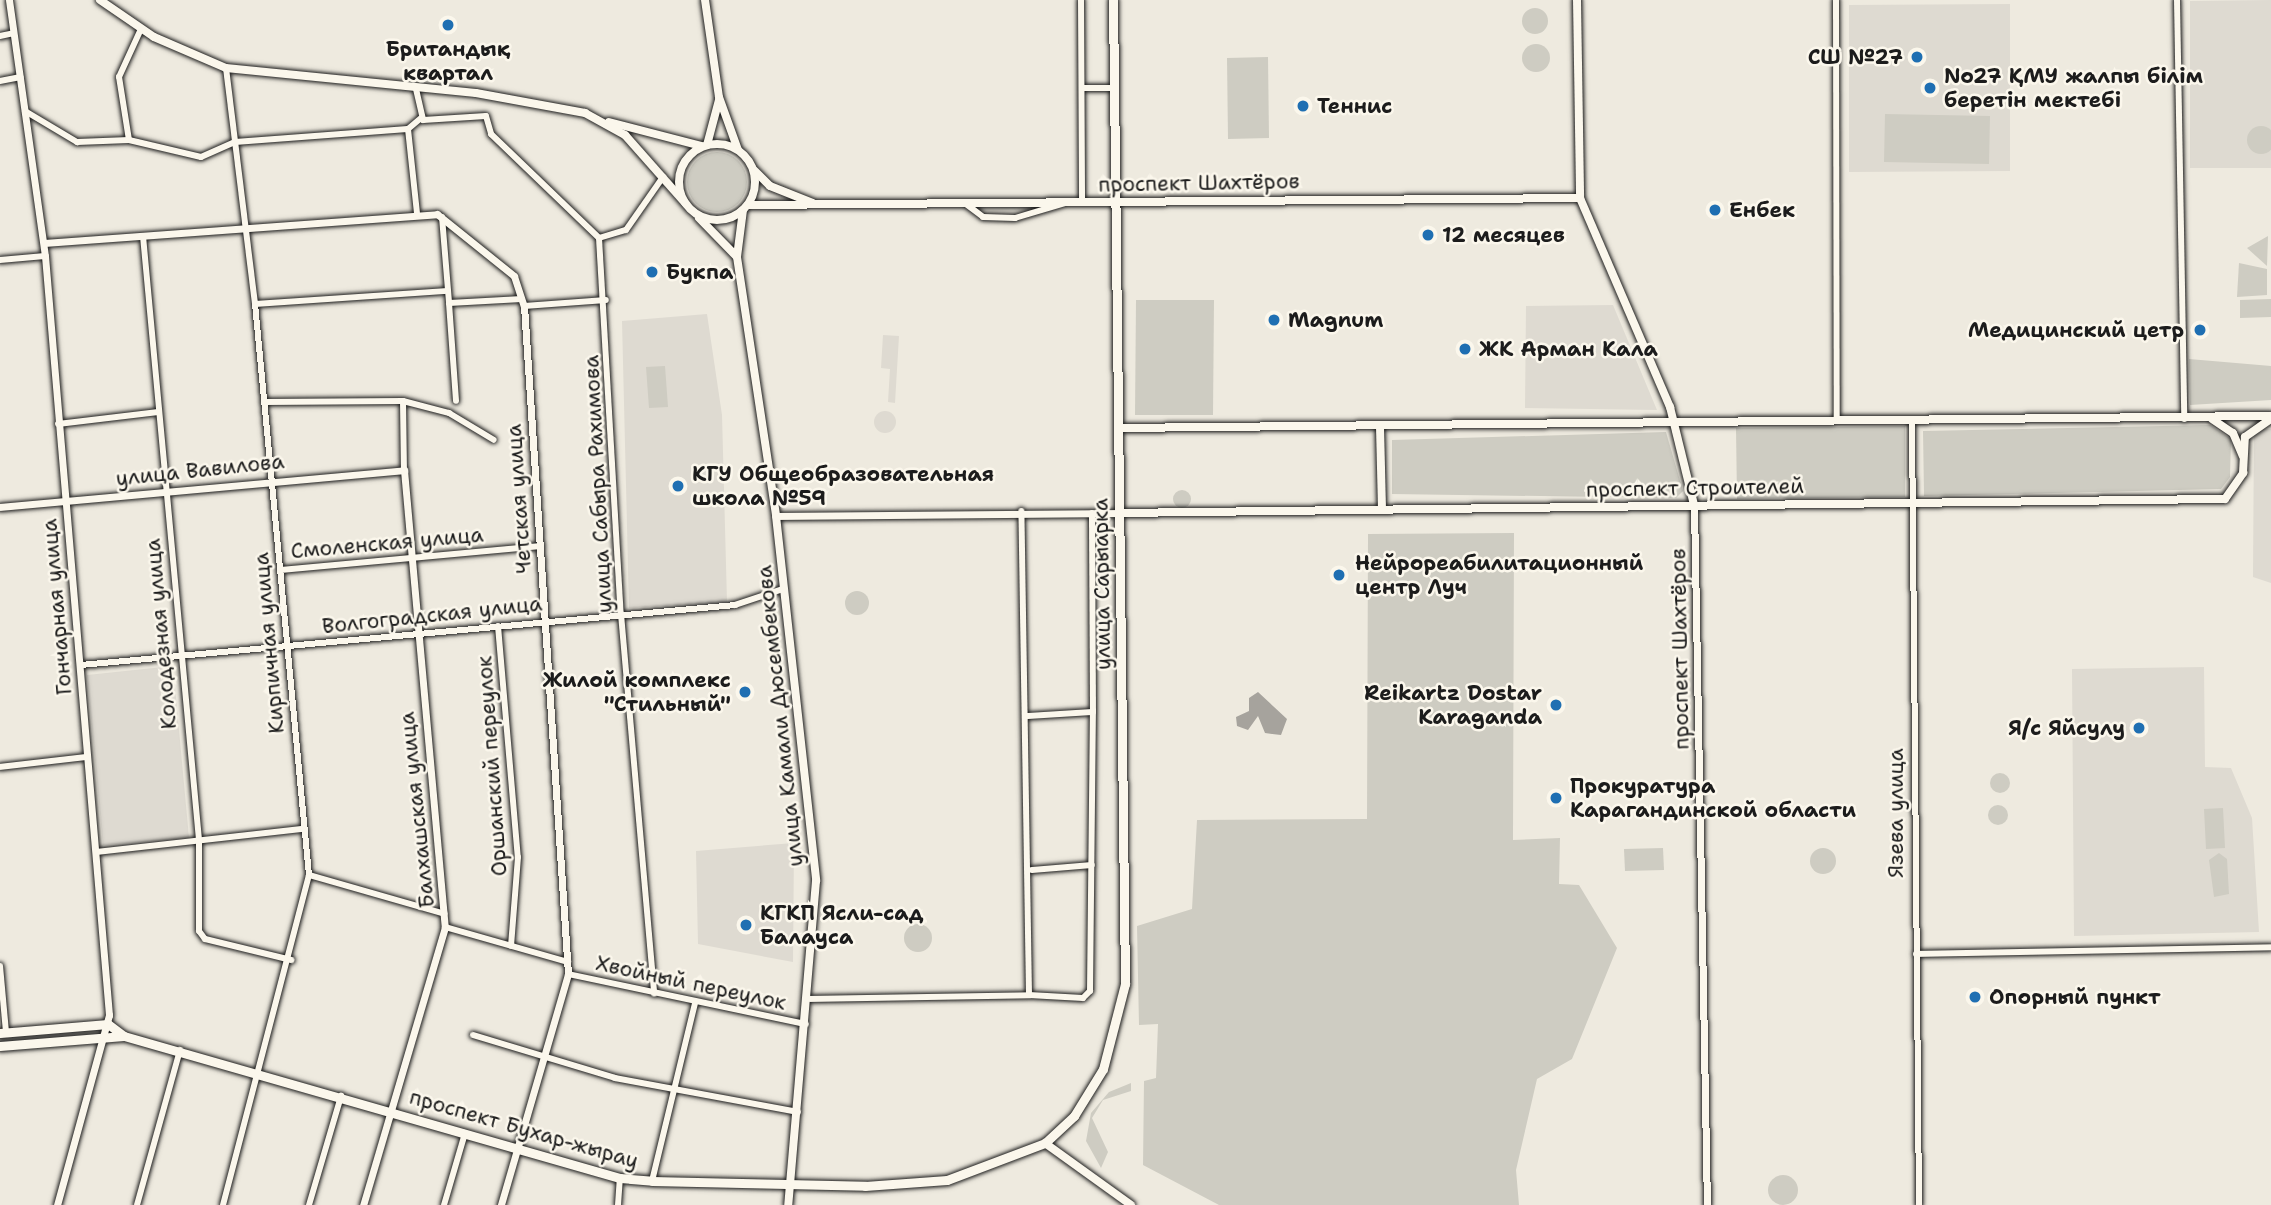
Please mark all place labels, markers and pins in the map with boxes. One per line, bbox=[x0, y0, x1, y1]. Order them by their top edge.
marker: Британдық квартал bbox=[440, 17, 456, 33]
place label: Британдық квартал bbox=[386, 36, 510, 86]
place label: СШ №27 bbox=[1808, 44, 1903, 70]
marker: СШ №27 bbox=[1909, 49, 1925, 65]
place label: No27 ҚМУ жалпы білім беретін мектебі bbox=[1944, 63, 2203, 113]
marker: No27 ҚМУ жалпы білім беретін мектебі bbox=[1922, 80, 1938, 96]
place label: Теннис bbox=[1317, 93, 1392, 119]
marker: Теннис bbox=[1295, 98, 1311, 114]
place label: Енбек bbox=[1729, 197, 1795, 223]
marker: Енбек bbox=[1707, 202, 1723, 218]
place label: 12 месяцев bbox=[1442, 222, 1565, 248]
marker: 12 месяцев bbox=[1420, 227, 1436, 243]
place label: Букпа bbox=[666, 259, 733, 285]
marker: Букпа bbox=[644, 264, 660, 280]
place label: Magnum bbox=[1288, 307, 1383, 333]
marker: Magnum bbox=[1266, 312, 1282, 328]
place label: Медицинский цетр bbox=[1968, 317, 2184, 343]
marker: Медицинский цетр bbox=[2190, 320, 2210, 340]
place label: ЖК Арман Кала bbox=[1479, 336, 1658, 362]
marker: ЖК Арман Кала bbox=[1457, 341, 1473, 357]
place label: КГУ Общеобразовательная школа №59 bbox=[692, 461, 994, 511]
marker: КГУ Общеобразовательная школа №59 bbox=[670, 478, 686, 494]
place label: Нейрореабилитационный центр Луч bbox=[1355, 550, 1643, 600]
marker: Нейрореабилитационный центр Луч bbox=[1329, 565, 1349, 585]
place label: Жилой комплекс "Стильный" bbox=[543, 667, 731, 717]
place label: Reikartz Dostar Karaganda bbox=[1364, 680, 1542, 730]
marker: Жилой комплекс "Стильный" bbox=[737, 684, 753, 700]
marker: Reikartz Dostar Karaganda bbox=[1548, 697, 1564, 713]
place label: Я/c Яйсулу bbox=[2008, 715, 2125, 741]
marker: Я/c Яйсулу bbox=[2131, 720, 2147, 736]
place label: Прокуратура Карагандинской области bbox=[1570, 773, 1856, 823]
marker: Прокуратура Карагандинской области bbox=[1548, 790, 1564, 806]
place label: КГКП Ясли-сад Балауса bbox=[760, 900, 923, 950]
marker: КГКП Ясли-сад Балауса bbox=[738, 917, 754, 933]
place label: Опорный пункт bbox=[1989, 984, 2161, 1010]
marker: Опорный пункт bbox=[1967, 989, 1983, 1005]

